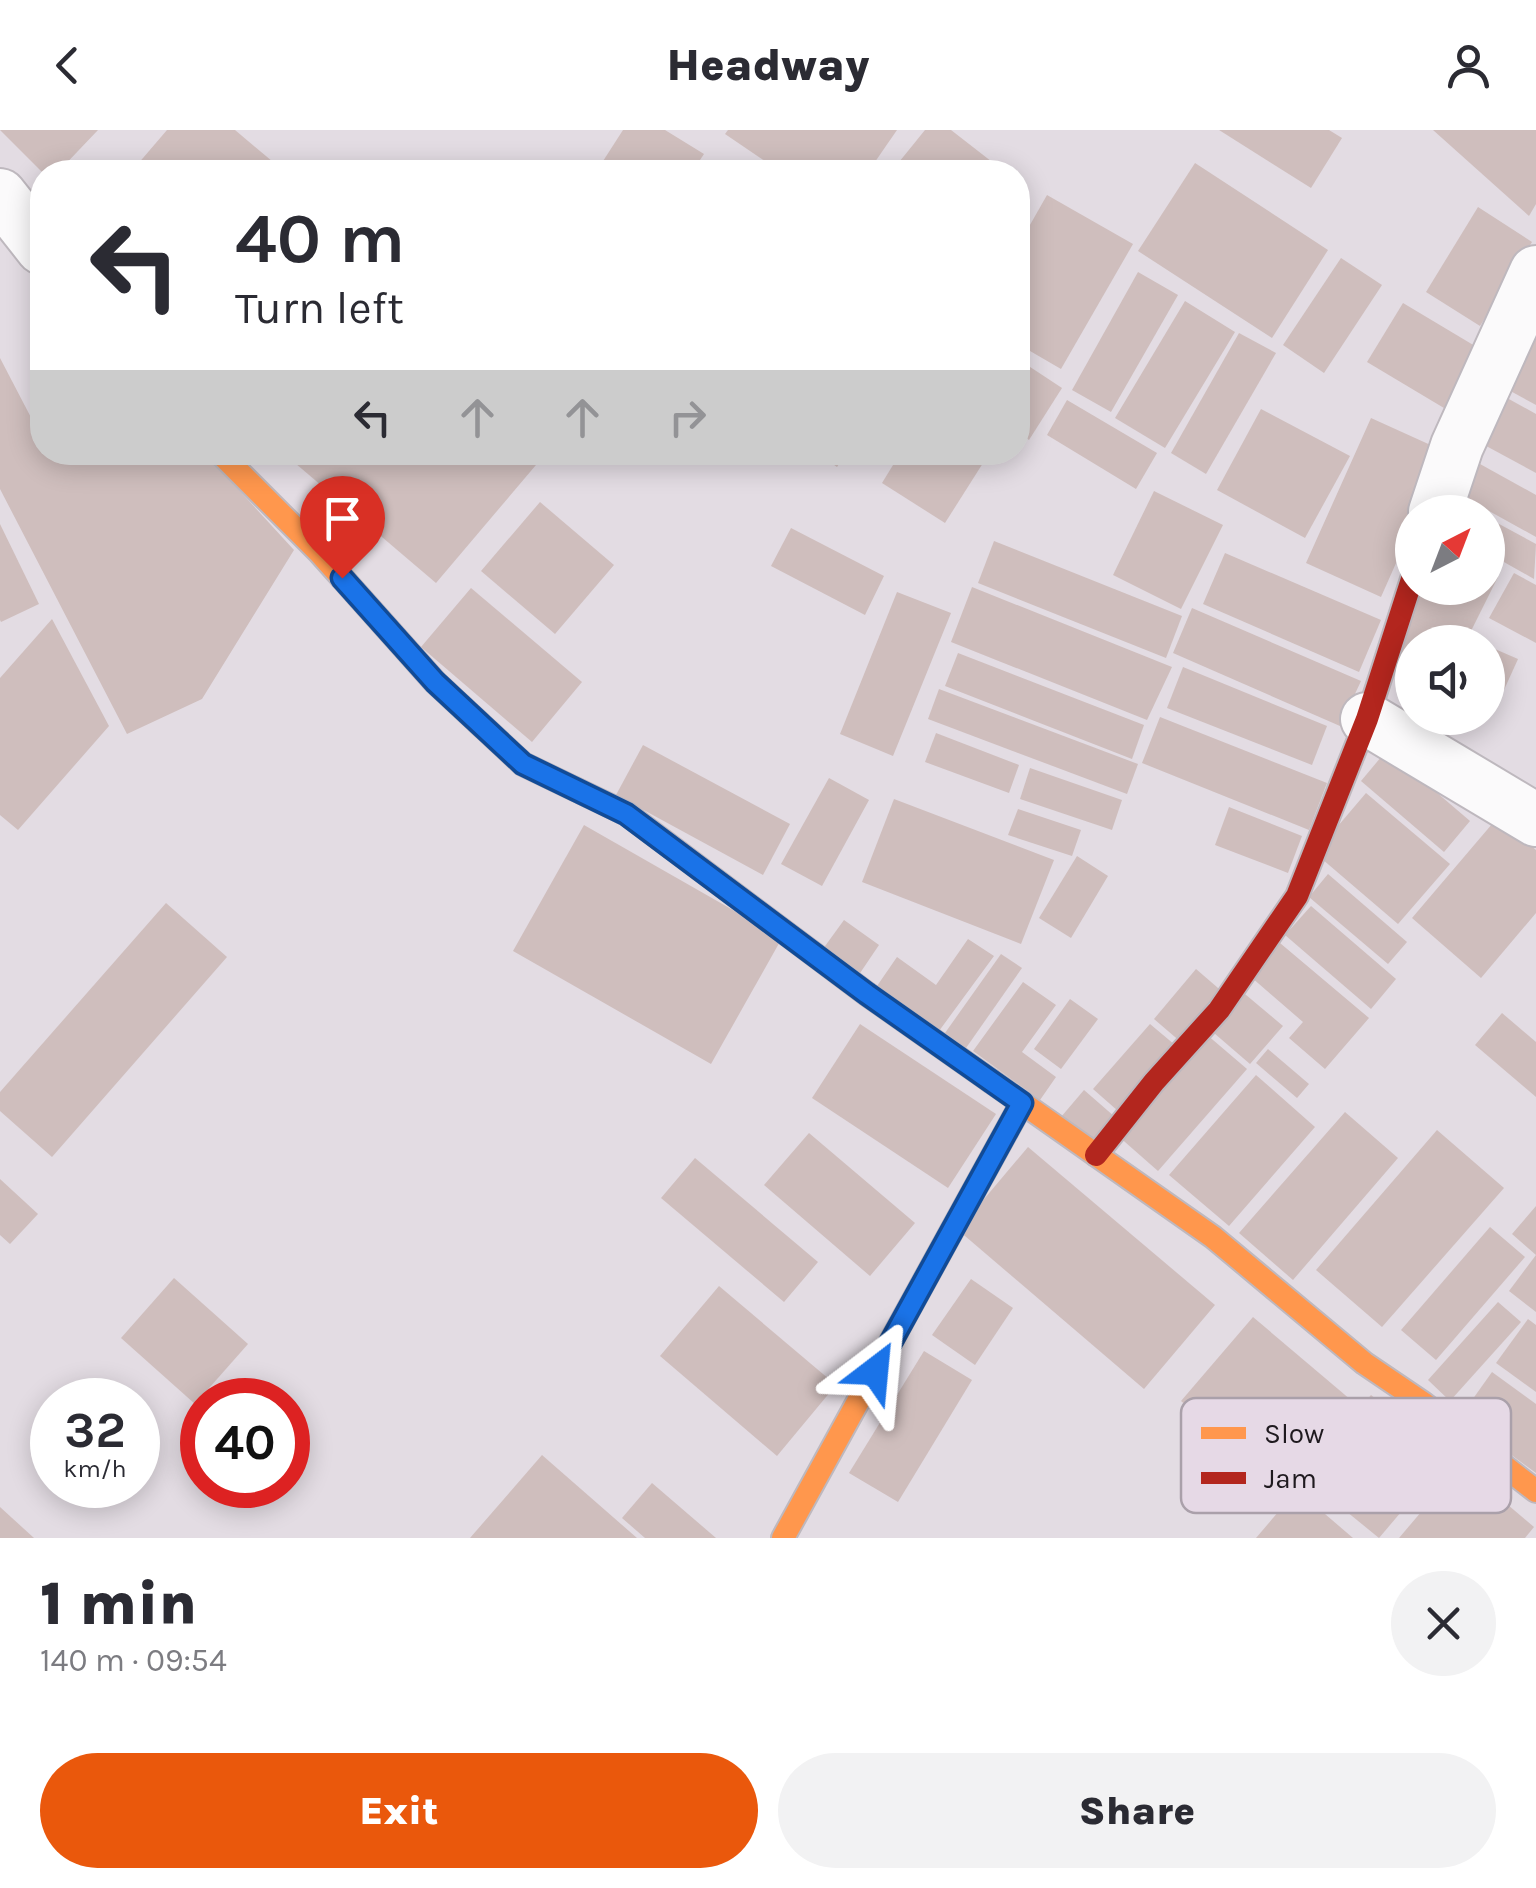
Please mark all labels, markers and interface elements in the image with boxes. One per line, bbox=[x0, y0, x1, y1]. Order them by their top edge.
icon: back bbox=[40, 38, 95, 93]
icon: person bbox=[1441, 38, 1496, 93]
text: Headway bbox=[667, 39, 869, 91]
text: 40 m bbox=[235, 198, 405, 280]
icon: left bbox=[70, 200, 200, 330]
text: Turn left bbox=[235, 282, 404, 334]
icon: left bbox=[345, 390, 400, 445]
icon: ahead bbox=[450, 390, 505, 445]
icon: ahead bbox=[555, 390, 610, 445]
icon: right bbox=[660, 390, 715, 445]
pin bbox=[300, 476, 385, 579]
icon: arrive bbox=[315, 491, 370, 546]
north arrow bbox=[1395, 495, 1505, 605]
map controls bbox=[1395, 495, 1505, 735]
button: sound bbox=[1395, 625, 1505, 735]
position arrow bbox=[823, 1319, 927, 1423]
speed limit sign: 40 bbox=[180, 1378, 310, 1508]
legend bbox=[1181, 1398, 1511, 1513]
text: 32 bbox=[64, 1401, 126, 1460]
text: Slow bbox=[1264, 1417, 1324, 1450]
text: km/h bbox=[63, 1454, 127, 1483]
text: Jam bbox=[1264, 1462, 1317, 1495]
text: 1 min bbox=[40, 1569, 197, 1639]
button: close bbox=[1391, 1571, 1496, 1676]
text: 140 m · 09:54 bbox=[40, 1642, 227, 1679]
button: Exit bbox=[40, 1753, 758, 1868]
button: Share bbox=[778, 1753, 1496, 1868]

